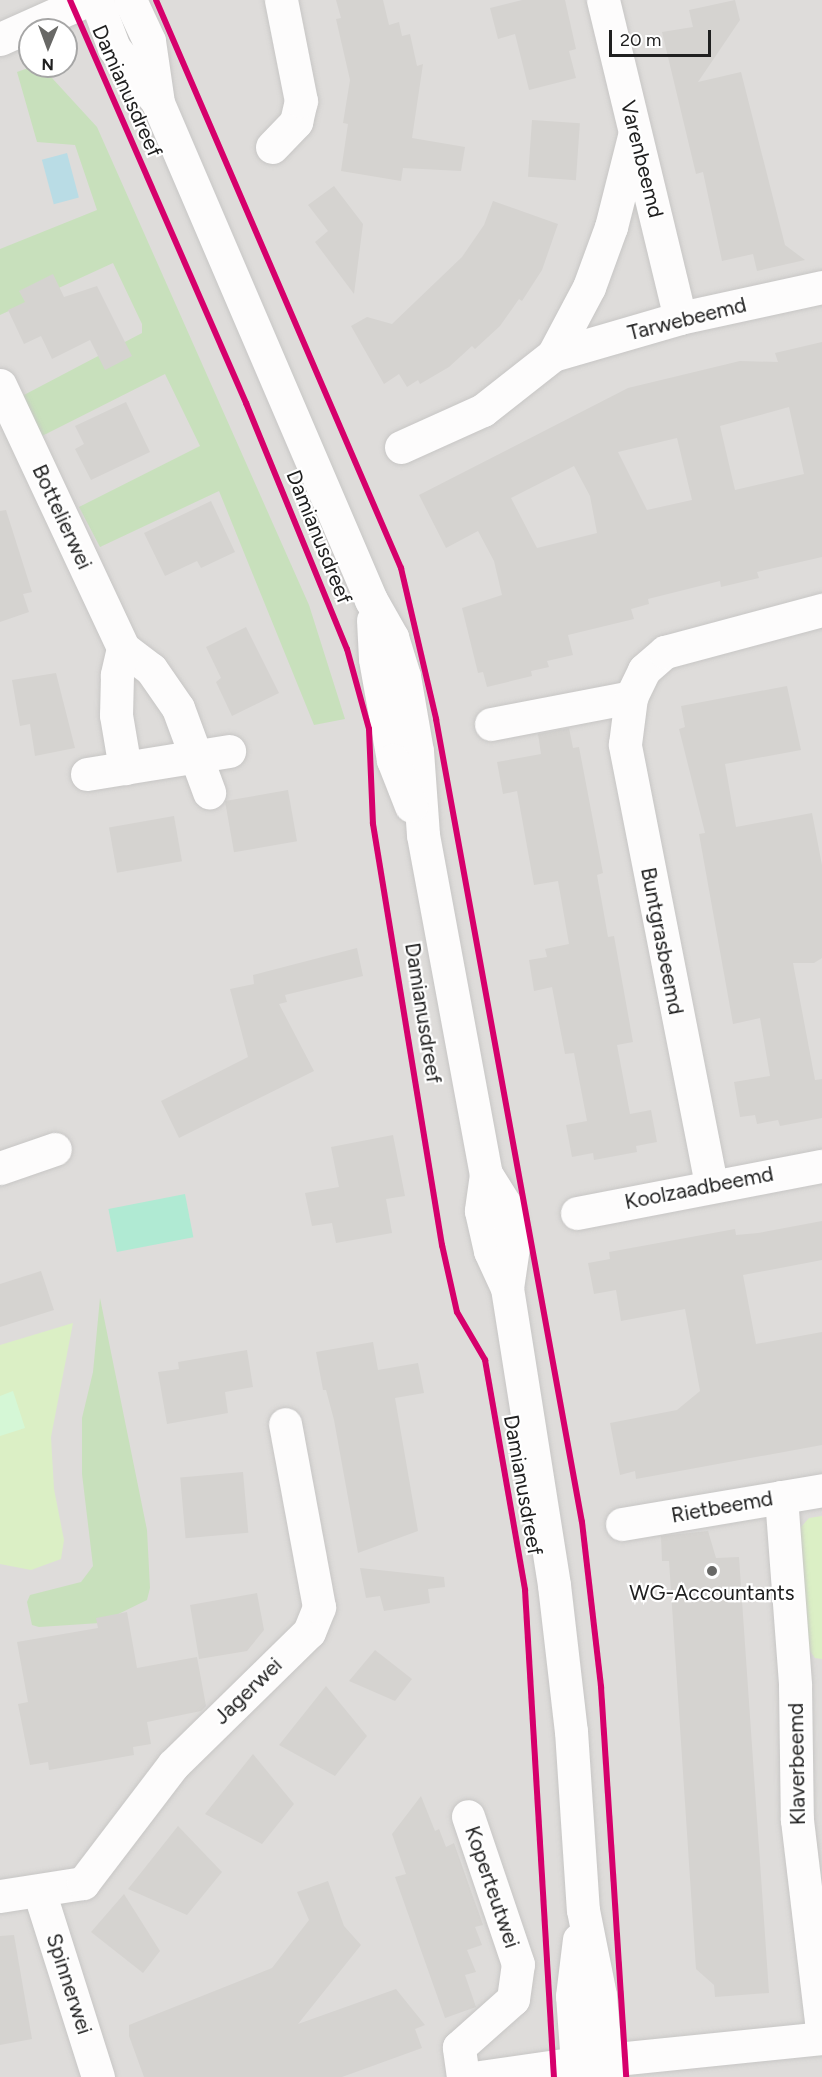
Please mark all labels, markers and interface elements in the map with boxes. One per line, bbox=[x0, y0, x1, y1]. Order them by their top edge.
north arrow bbox=[18, 18, 78, 78]
scale bar bbox=[612, 18, 714, 56]
street label: Damianusdreef bbox=[87, 21, 167, 161]
text: 20 m bbox=[620, 29, 661, 51]
text: N bbox=[41, 55, 54, 74]
street label: Varenbeemd bbox=[615, 98, 669, 220]
street label: Tarwebeemd bbox=[625, 292, 749, 346]
street label: Bottelierwei bbox=[27, 461, 97, 573]
street label: Damianusdreef bbox=[281, 466, 357, 608]
street label: Buntgrasbeemd bbox=[635, 865, 689, 1017]
street label: Damianusdreef bbox=[399, 941, 447, 1085]
street label: Koolzaadbeemd bbox=[622, 1161, 776, 1215]
street label: Damianusdreef bbox=[498, 1413, 548, 1557]
street label: Rietbeemd bbox=[669, 1486, 775, 1528]
marker: WG-Accountants bbox=[705, 1564, 719, 1578]
place label: WG-Accountants bbox=[629, 1580, 795, 1606]
street label: Jagerwei bbox=[209, 1652, 287, 1730]
street label: Klaverbeemd bbox=[783, 1702, 811, 1826]
street label: Koperteutwei bbox=[459, 1823, 525, 1951]
street label: Spinnerwei bbox=[41, 1930, 97, 2038]

